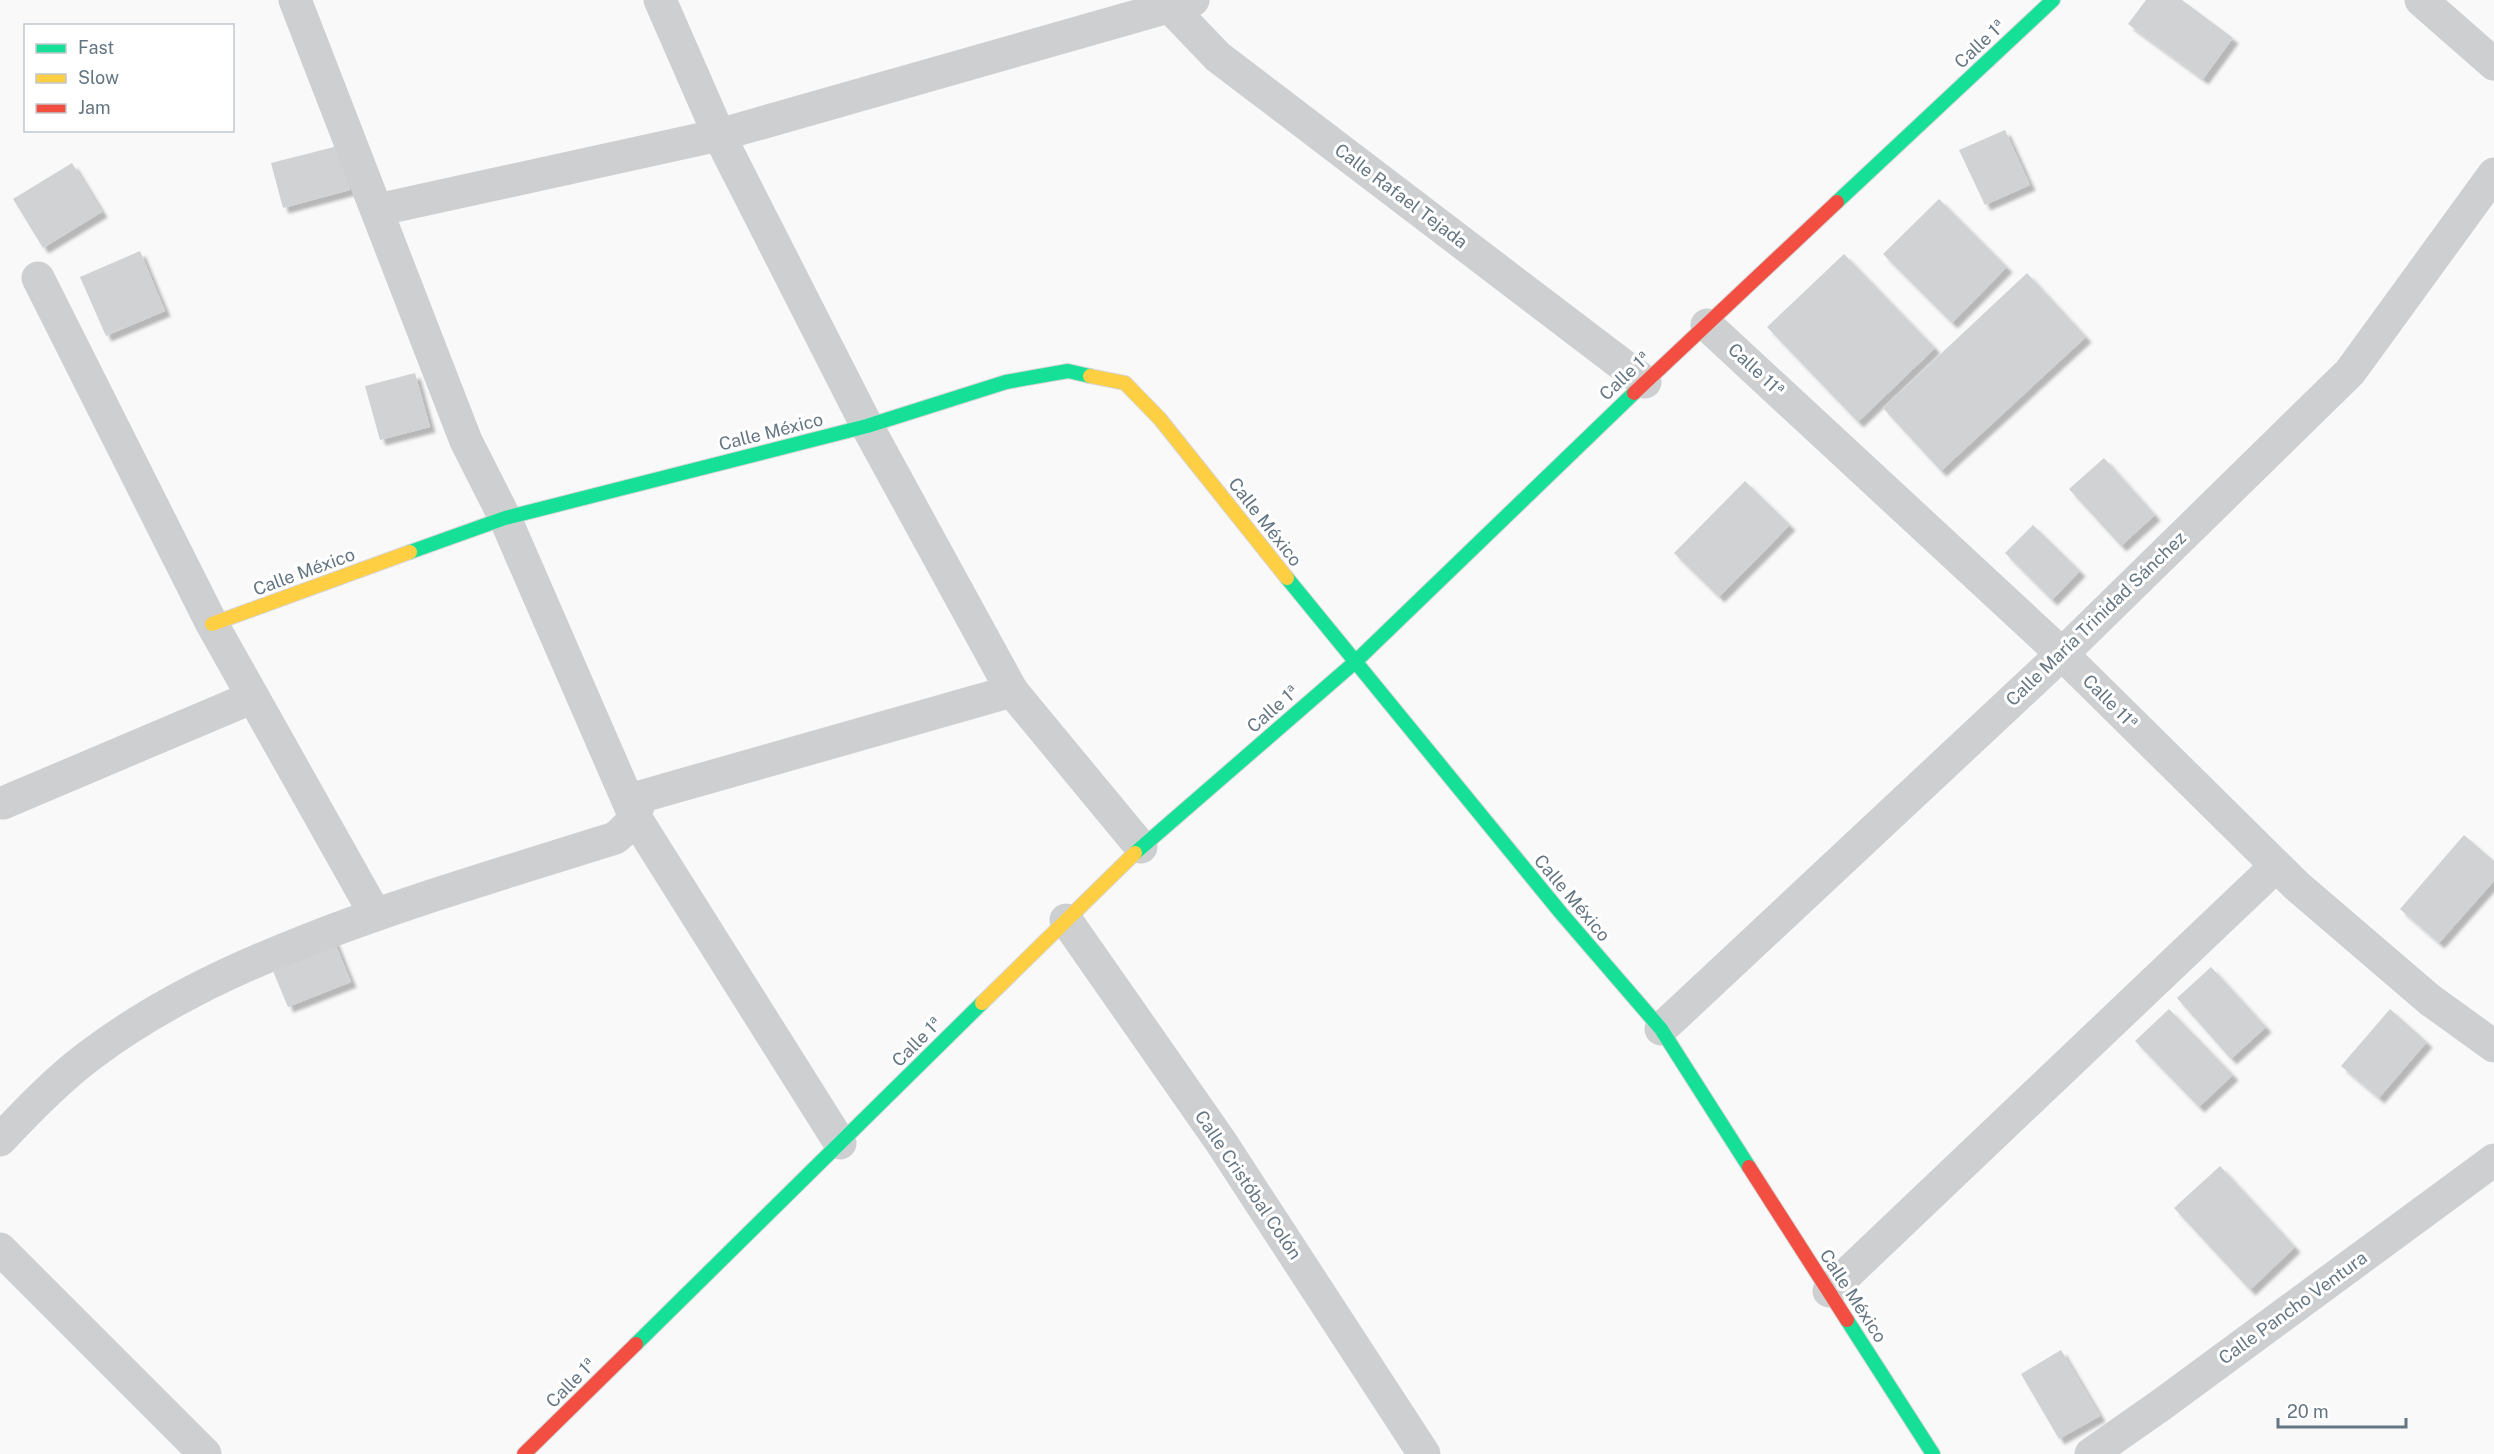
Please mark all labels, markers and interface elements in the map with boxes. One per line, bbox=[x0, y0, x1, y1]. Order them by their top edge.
street label: Calle 1ª bbox=[1950, 15, 2009, 72]
legend bbox=[24, 24, 234, 132]
text: Fast bbox=[78, 37, 114, 58]
text: Slow bbox=[78, 67, 119, 88]
text: Jam bbox=[78, 97, 111, 118]
street label: Calle Rafael Tejada bbox=[1331, 139, 1472, 252]
street label: Calle 11ª bbox=[1724, 338, 1789, 401]
street label: Calle 1ª bbox=[1595, 347, 1654, 404]
street label: Calle México bbox=[717, 408, 825, 455]
street label: Calle México bbox=[1224, 473, 1307, 570]
street label: Calle María Trinidad Sánchez bbox=[2001, 527, 2190, 710]
street label: Calle México bbox=[250, 543, 358, 600]
street label: Calle 11ª bbox=[2079, 670, 2142, 733]
street label: Calle 1ª bbox=[1243, 681, 1303, 737]
street label: Calle México bbox=[1530, 850, 1615, 945]
street label: Calle 1ª bbox=[887, 1012, 946, 1071]
street label: Calle Cristóbal Colón bbox=[1191, 1106, 1306, 1263]
street label: Calle México bbox=[1816, 1245, 1891, 1346]
street label: Calle Pancho Ventura bbox=[2214, 1247, 2371, 1368]
street label: Calle 1ª bbox=[541, 1353, 600, 1412]
scale bar bbox=[2278, 1391, 2406, 1429]
text: 20 m bbox=[2287, 1401, 2329, 1422]

